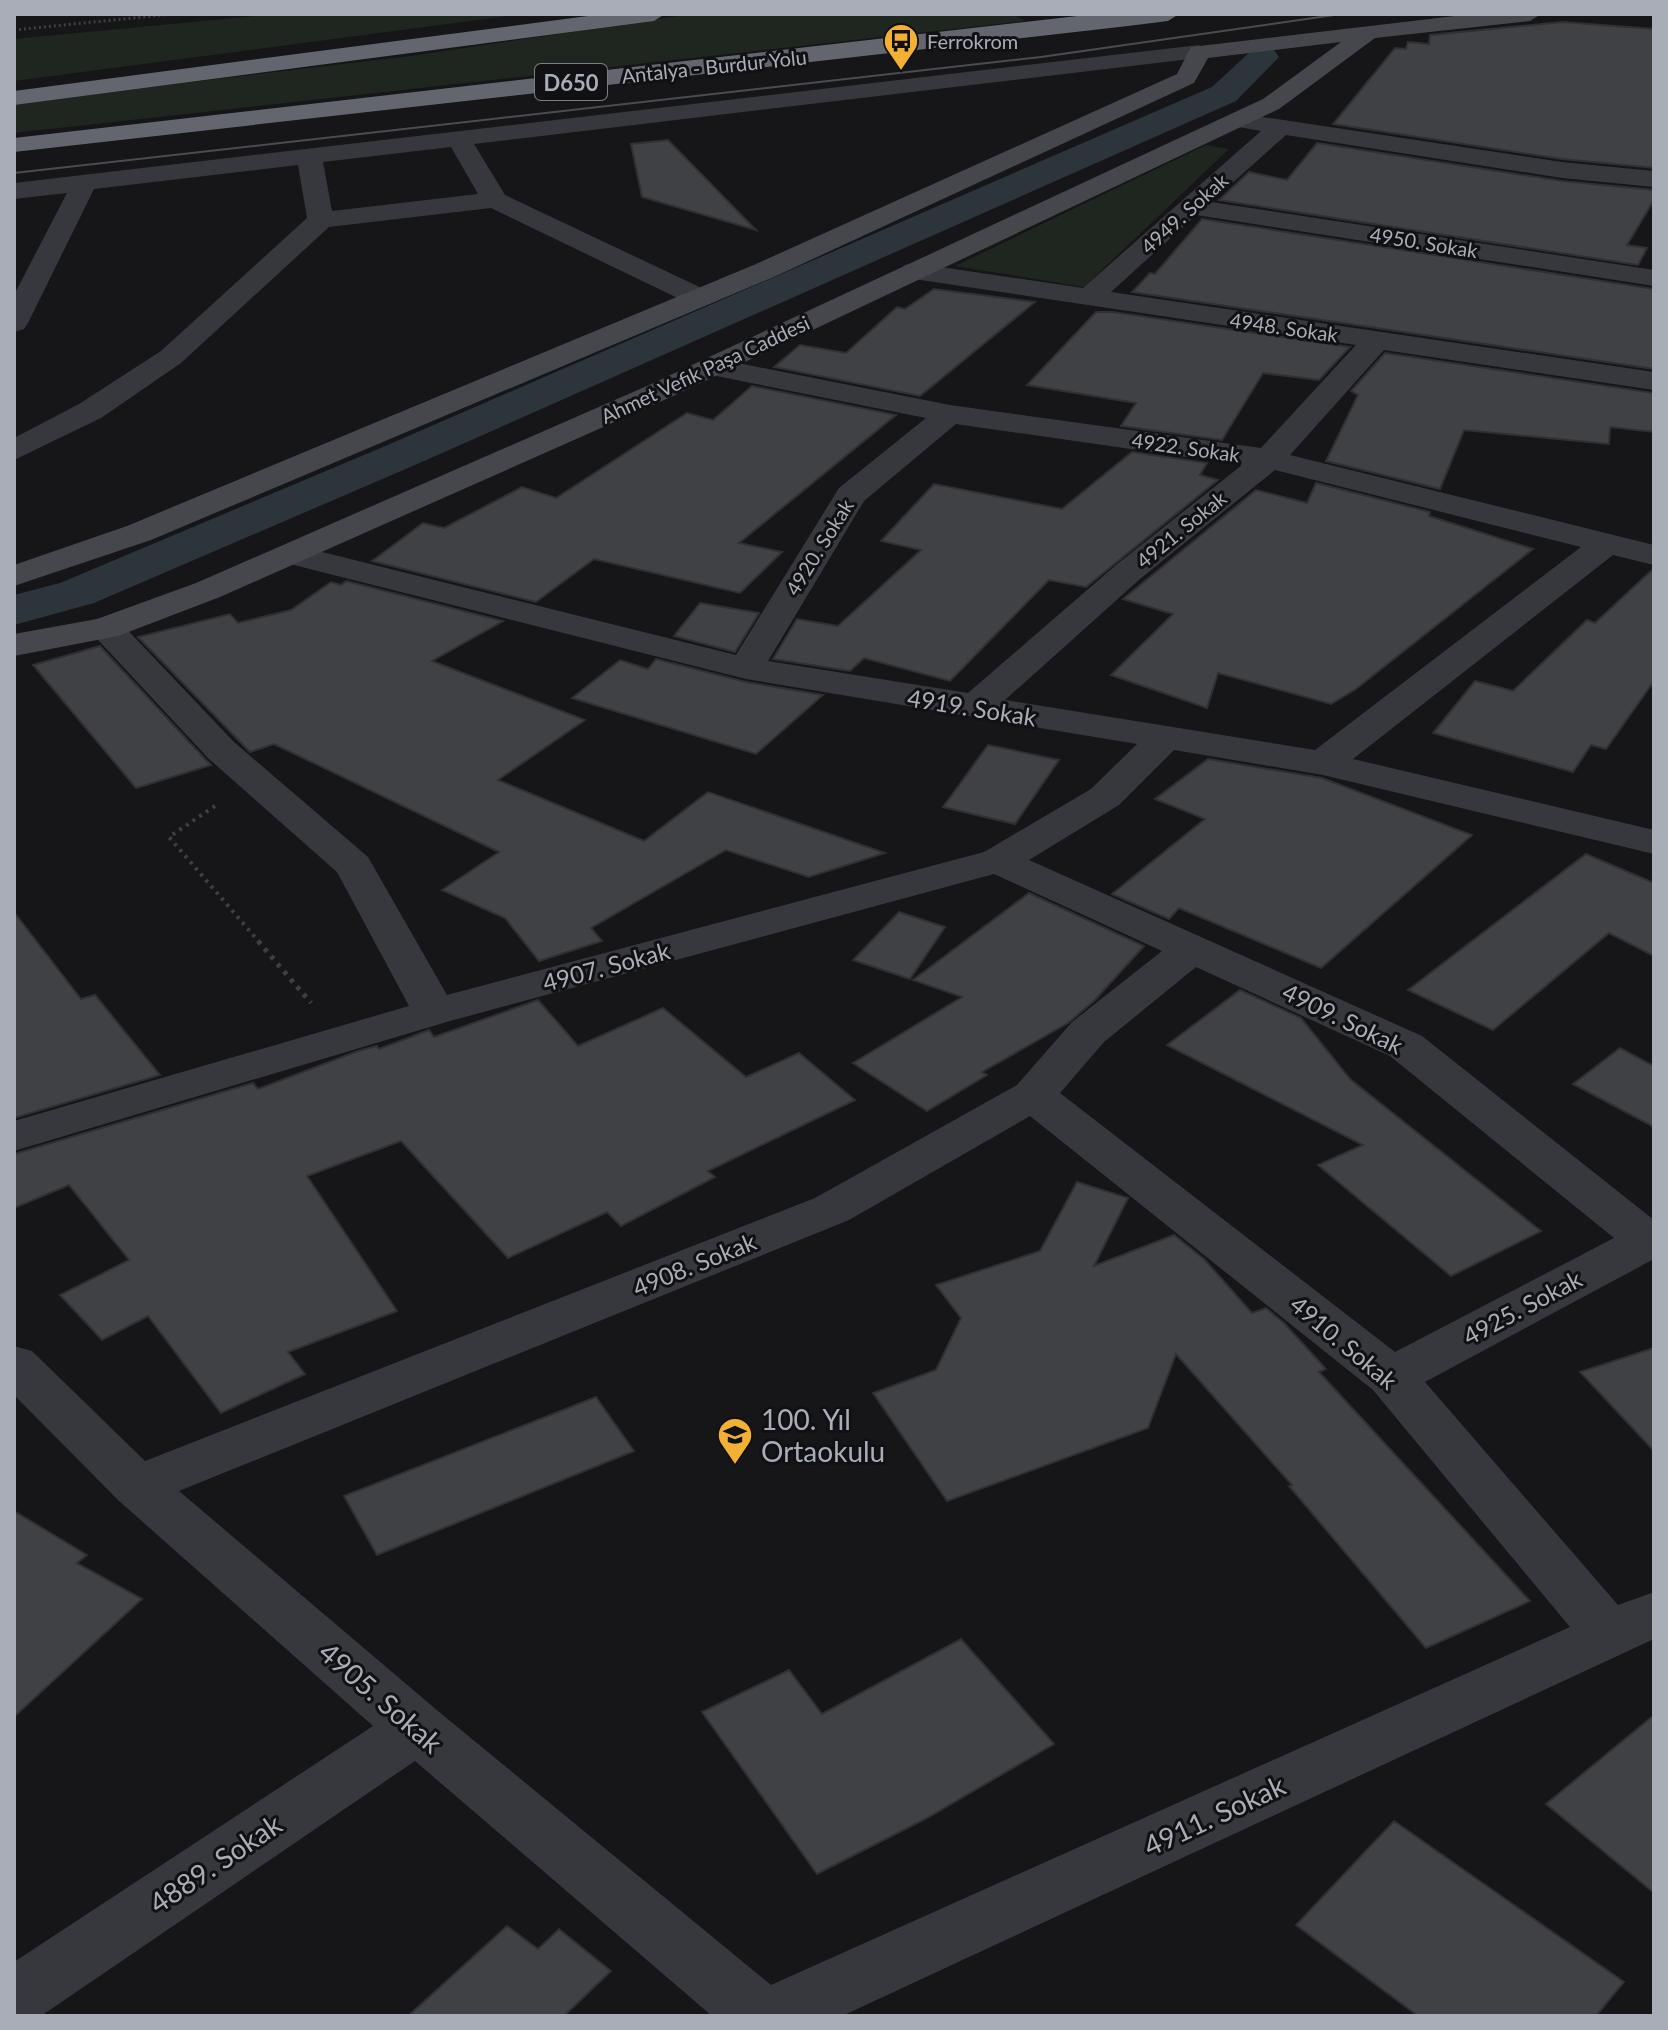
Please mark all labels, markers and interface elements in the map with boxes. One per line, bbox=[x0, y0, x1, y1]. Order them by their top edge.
bus stop icon: Ferrokrom bbox=[882, 22, 920, 72]
place label: Ferrokrom bbox=[927, 29, 1018, 53]
street label: Antalya - Burdur Yolu bbox=[620, 44, 808, 88]
road number: D650 bbox=[535, 64, 607, 100]
street label: 4949. Sokak bbox=[1136, 167, 1233, 258]
street label: 4950. Sokak bbox=[1368, 222, 1480, 262]
street label: 4948. Sokak bbox=[1229, 308, 1340, 347]
street label: Ahmet Vefik Paşa Caddesi bbox=[597, 310, 813, 428]
street label: 4922. Sokak bbox=[1131, 428, 1242, 467]
street label: 4921. Sokak bbox=[1131, 485, 1231, 573]
street label: 4920. Sokak bbox=[780, 494, 858, 599]
street label: 4919. Sokak bbox=[905, 682, 1039, 732]
street label: 4907. Sokak bbox=[539, 935, 673, 997]
street label: 4909. Sokak bbox=[1278, 976, 1409, 1060]
street label: 4908. Sokak bbox=[628, 1226, 761, 1302]
street label: 4925. Sokak bbox=[1458, 1263, 1587, 1350]
street label: 4910. Sokak bbox=[1285, 1289, 1404, 1396]
place label: 100. Yıl Ortaokulu bbox=[761, 1402, 885, 1468]
school or university icon: 100. Yıl Ortaokulu bbox=[716, 1416, 754, 1466]
street label: 4905. Sokak bbox=[312, 1634, 450, 1760]
street label: 4911. Sokak bbox=[1138, 1767, 1291, 1863]
street label: 4889. Sokak bbox=[142, 1806, 288, 1920]

